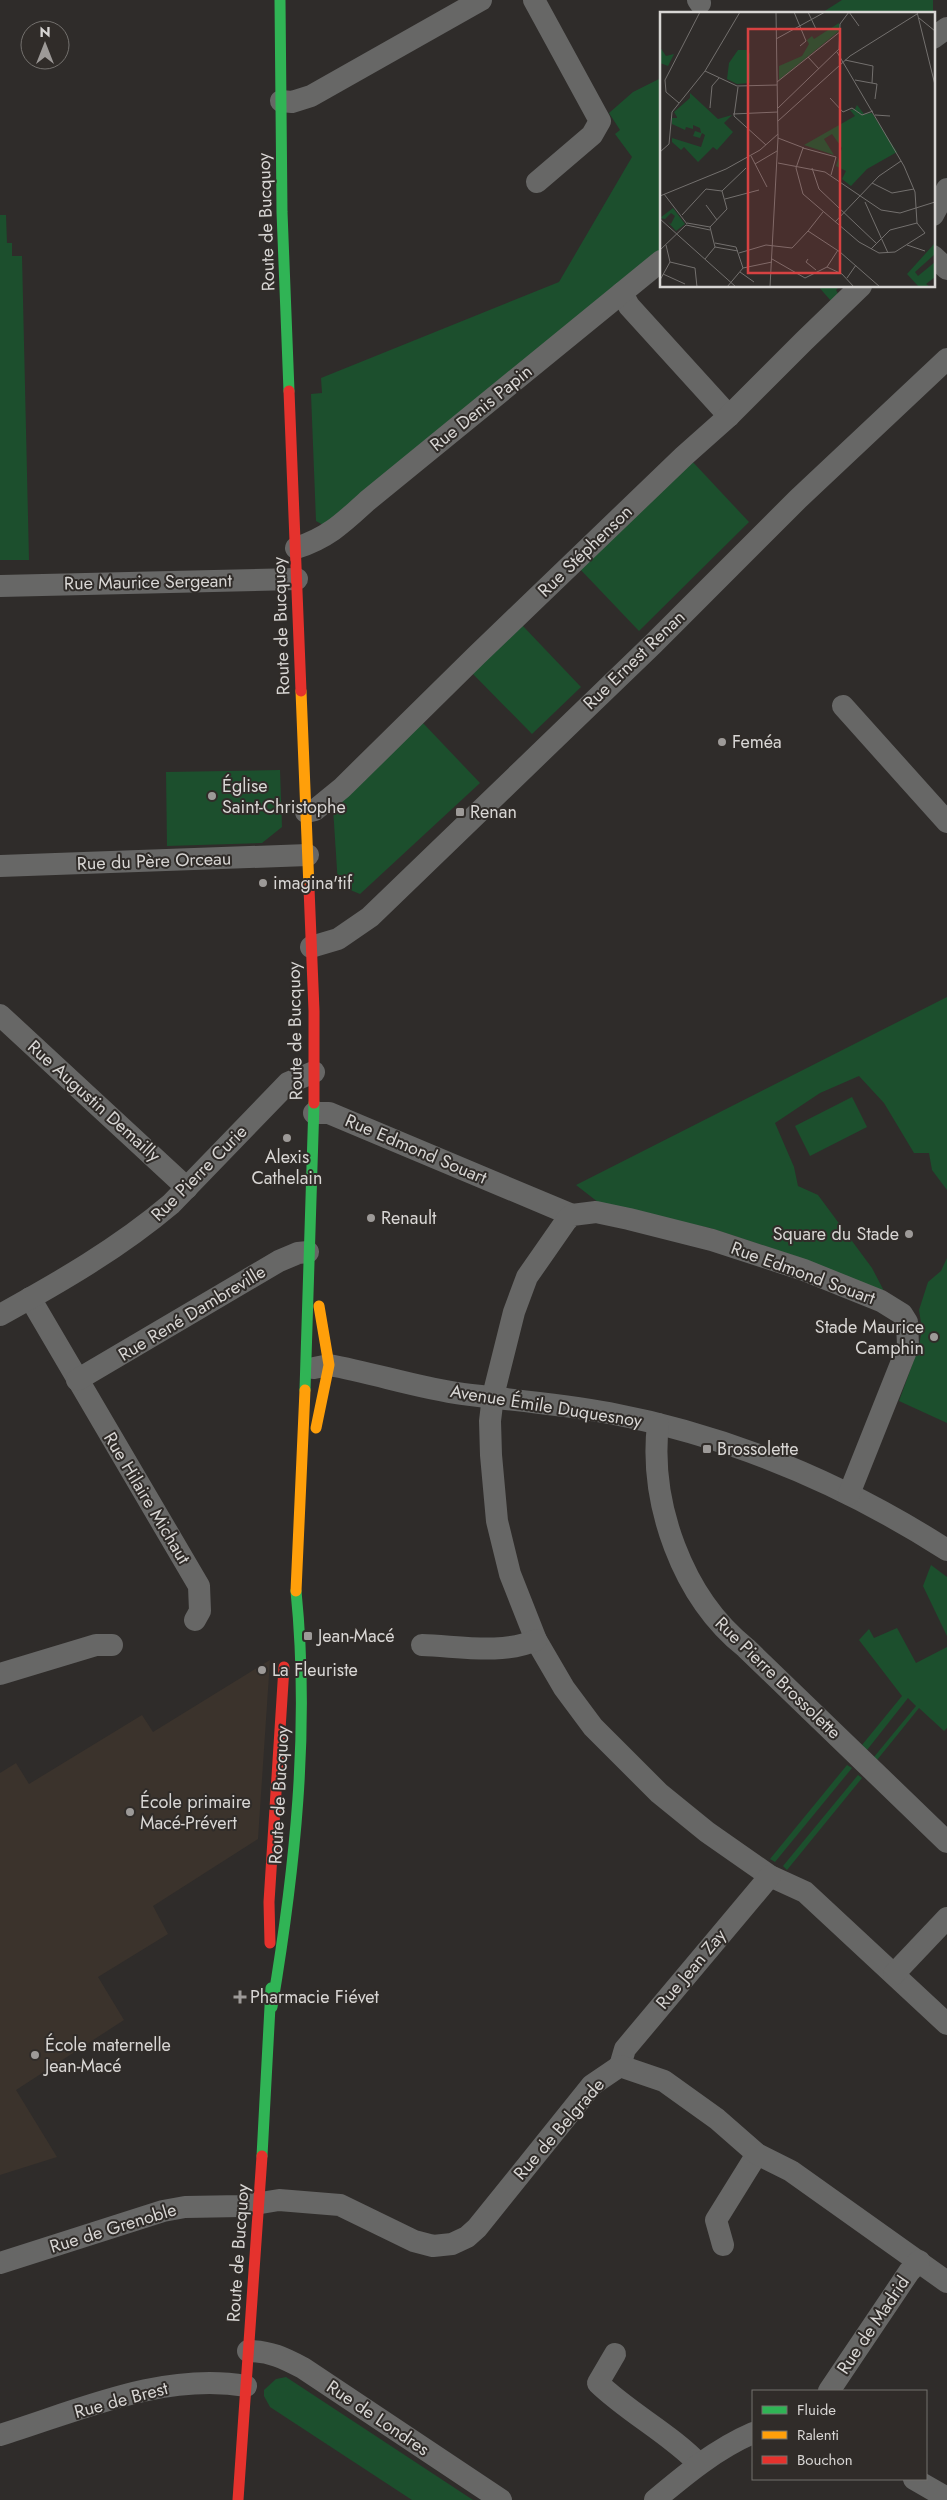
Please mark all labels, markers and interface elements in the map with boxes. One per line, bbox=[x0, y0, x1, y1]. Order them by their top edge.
inset map bbox=[660, 12, 934, 288]
north arrow bbox=[20, 20, 70, 70]
text: N bbox=[39, 22, 51, 42]
street label: Route de Bucquoy bbox=[251, 152, 281, 292]
street label: Rue Denis Papin bbox=[424, 359, 538, 457]
street label: Rue Stéphenson bbox=[532, 499, 638, 603]
street label: Route de Bucquoy bbox=[266, 556, 296, 696]
street label: Rue Maurice Sergeant bbox=[64, 568, 233, 596]
street label: Rue Ernest Renan bbox=[577, 604, 691, 716]
place label: Feméa bbox=[732, 729, 782, 755]
marker: Feméa bbox=[716, 736, 728, 748]
place label: Église Saint-Christophe bbox=[222, 773, 346, 820]
marker: Église Saint-Christophe bbox=[206, 790, 218, 802]
place label: Renan bbox=[470, 799, 517, 825]
marker: Renan bbox=[454, 806, 466, 818]
street label: Rue du Père Orceau bbox=[76, 845, 232, 877]
place label: imagina'tif bbox=[273, 870, 353, 896]
marker: imagina'tif bbox=[257, 877, 269, 889]
street label: Route de Bucquoy bbox=[281, 961, 309, 1101]
street label: Rue Augustin Demailly bbox=[22, 1034, 166, 1168]
street label: Rue Edmond Souart bbox=[341, 1107, 491, 1191]
street label: Rue Pierre Curie bbox=[145, 1119, 253, 1227]
marker: Alexis Cathelain bbox=[281, 1132, 293, 1144]
place label: Alexis Cathelain bbox=[252, 1144, 322, 1191]
place label: Renault bbox=[381, 1205, 437, 1231]
marker: Renault bbox=[365, 1212, 377, 1224]
place label: Square du Stade bbox=[773, 1221, 899, 1247]
marker: Square du Stade bbox=[903, 1228, 915, 1240]
street label: Rue Edmond Souart bbox=[727, 1235, 879, 1311]
street label: Rue René Dambreville bbox=[113, 1259, 271, 1367]
place label: Stade Maurice Camphin bbox=[815, 1314, 924, 1361]
marker: Stade Maurice Camphin bbox=[928, 1331, 940, 1343]
street label: Avenue Émile Duquesnoy bbox=[448, 1378, 644, 1434]
street label: Rue Hilaire Michaut bbox=[97, 1427, 197, 1569]
place label: Brossolette bbox=[717, 1436, 798, 1462]
marker: Brossolette bbox=[701, 1443, 713, 1455]
street label: Rue Pierre Brossolette bbox=[709, 1611, 847, 1745]
place label: Jean-Macé bbox=[316, 1623, 395, 1649]
marker: Jean-Macé bbox=[302, 1630, 314, 1642]
place label: La Fleuriste bbox=[272, 1657, 358, 1683]
marker: La Fleuriste bbox=[256, 1664, 268, 1676]
street label: Route de Bucquoy bbox=[262, 1725, 296, 1865]
place label: École primaire Macé-Prévert bbox=[140, 1789, 251, 1836]
marker: École primaire Macé-Prévert bbox=[124, 1806, 136, 1818]
street label: Rue Jean Zay bbox=[650, 1923, 732, 2015]
place label: Pharmacie Fiévet bbox=[250, 1984, 380, 2010]
marker: Pharmacie Fiévet bbox=[234, 1991, 246, 2003]
place label: École maternelle Jean-Macé bbox=[43, 2032, 171, 2079]
marker: École maternelle Jean-Macé bbox=[29, 2049, 41, 2061]
street label: Rue de Belgrade bbox=[507, 2072, 611, 2186]
street label: Route de Bucquoy bbox=[220, 2183, 256, 2323]
street label: Rue de Grenoble bbox=[46, 2196, 180, 2260]
street label: Rue de Madrid bbox=[830, 2271, 916, 2379]
street label: Rue de Londres bbox=[321, 2374, 435, 2462]
street label: Rue de Brest bbox=[71, 2375, 171, 2425]
legend bbox=[752, 2390, 927, 2480]
text: Fluide bbox=[797, 2399, 836, 2421]
text: Ralenti bbox=[797, 2424, 839, 2446]
text: Bouchon bbox=[797, 2449, 853, 2471]

